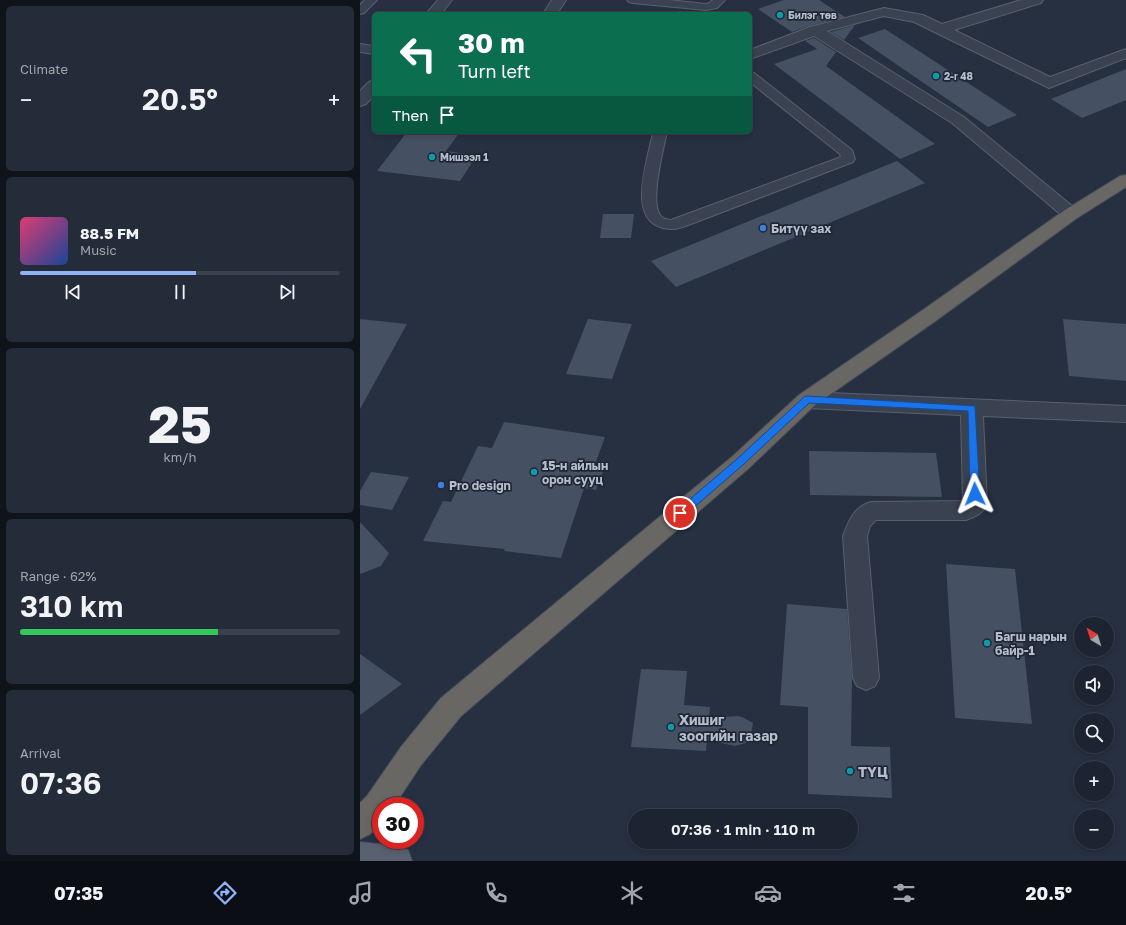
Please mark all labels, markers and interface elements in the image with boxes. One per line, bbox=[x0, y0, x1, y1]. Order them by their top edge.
place label: Билэг төв bbox=[788, 9, 837, 21]
marker: Билэг төв bbox=[775, 10, 785, 20]
text: 30 m bbox=[458, 26, 525, 59]
icon: left bbox=[392, 28, 444, 80]
text: Turn left bbox=[458, 60, 531, 82]
text: Climate bbox=[20, 61, 68, 77]
place label: 2-r 48 bbox=[944, 70, 973, 82]
marker: 2-r 48 bbox=[931, 71, 941, 81]
text: 20.5° bbox=[142, 81, 218, 117]
text: − bbox=[20, 86, 32, 113]
text: + bbox=[328, 86, 340, 113]
icon: arrive bbox=[436, 104, 458, 126]
text: Then bbox=[392, 106, 428, 124]
place label: Мишээл 1 bbox=[440, 151, 488, 163]
marker: Мишээл 1 bbox=[427, 152, 437, 162]
place label: Битүү зах bbox=[771, 221, 831, 236]
marker: Битүү зах bbox=[758, 223, 768, 233]
text: 88.5 FM bbox=[80, 224, 139, 242]
text: Music bbox=[80, 242, 117, 258]
icon: previous bbox=[62, 281, 84, 303]
icon: pause bbox=[169, 281, 191, 303]
icon: next bbox=[276, 281, 298, 303]
text: 25 bbox=[148, 392, 212, 454]
text: km/h bbox=[163, 449, 197, 465]
place label: 15-н айлын орон сууц bbox=[542, 458, 608, 487]
marker: 15-н айлын орон сууц bbox=[529, 467, 539, 477]
position arrow bbox=[954, 473, 996, 515]
place label: Pro design bbox=[449, 478, 511, 493]
marker: Pro design bbox=[436, 480, 446, 490]
pin bbox=[663, 496, 697, 530]
icon: arrive bbox=[669, 502, 691, 524]
text: Range · 62% bbox=[20, 568, 96, 584]
text: 310 km bbox=[20, 588, 123, 624]
north arrow bbox=[1074, 617, 1114, 657]
map controls bbox=[1074, 617, 1114, 849]
place label: Багш нарын байр-1 bbox=[995, 629, 1067, 658]
marker: Багш нарын байр-1 bbox=[982, 638, 992, 648]
button: sound bbox=[1074, 665, 1114, 705]
place label: Хишиг зоогийн газар bbox=[679, 711, 778, 744]
button: search bbox=[1074, 713, 1114, 753]
marker: Хишиг зоогийн газар bbox=[666, 722, 676, 732]
text: Arrival bbox=[20, 745, 61, 761]
button: + bbox=[1074, 761, 1114, 801]
place label: ТҮЦ bbox=[858, 763, 888, 780]
text: 07:36 bbox=[20, 765, 102, 801]
marker: ТҮЦ bbox=[845, 766, 855, 776]
speed limit sign: 30 bbox=[372, 797, 424, 849]
button: − bbox=[1074, 809, 1114, 849]
text: 07:36 · 1 min · 110 m bbox=[671, 820, 815, 838]
icon: directions bbox=[211, 879, 239, 907]
icon: music bbox=[347, 879, 375, 907]
icon: phone bbox=[482, 879, 510, 907]
icon: climate bbox=[618, 879, 646, 907]
icon: car bbox=[754, 879, 782, 907]
icon: filters bbox=[890, 879, 918, 907]
text: 07:35 bbox=[54, 882, 103, 904]
text: 20.5° bbox=[1026, 882, 1072, 904]

